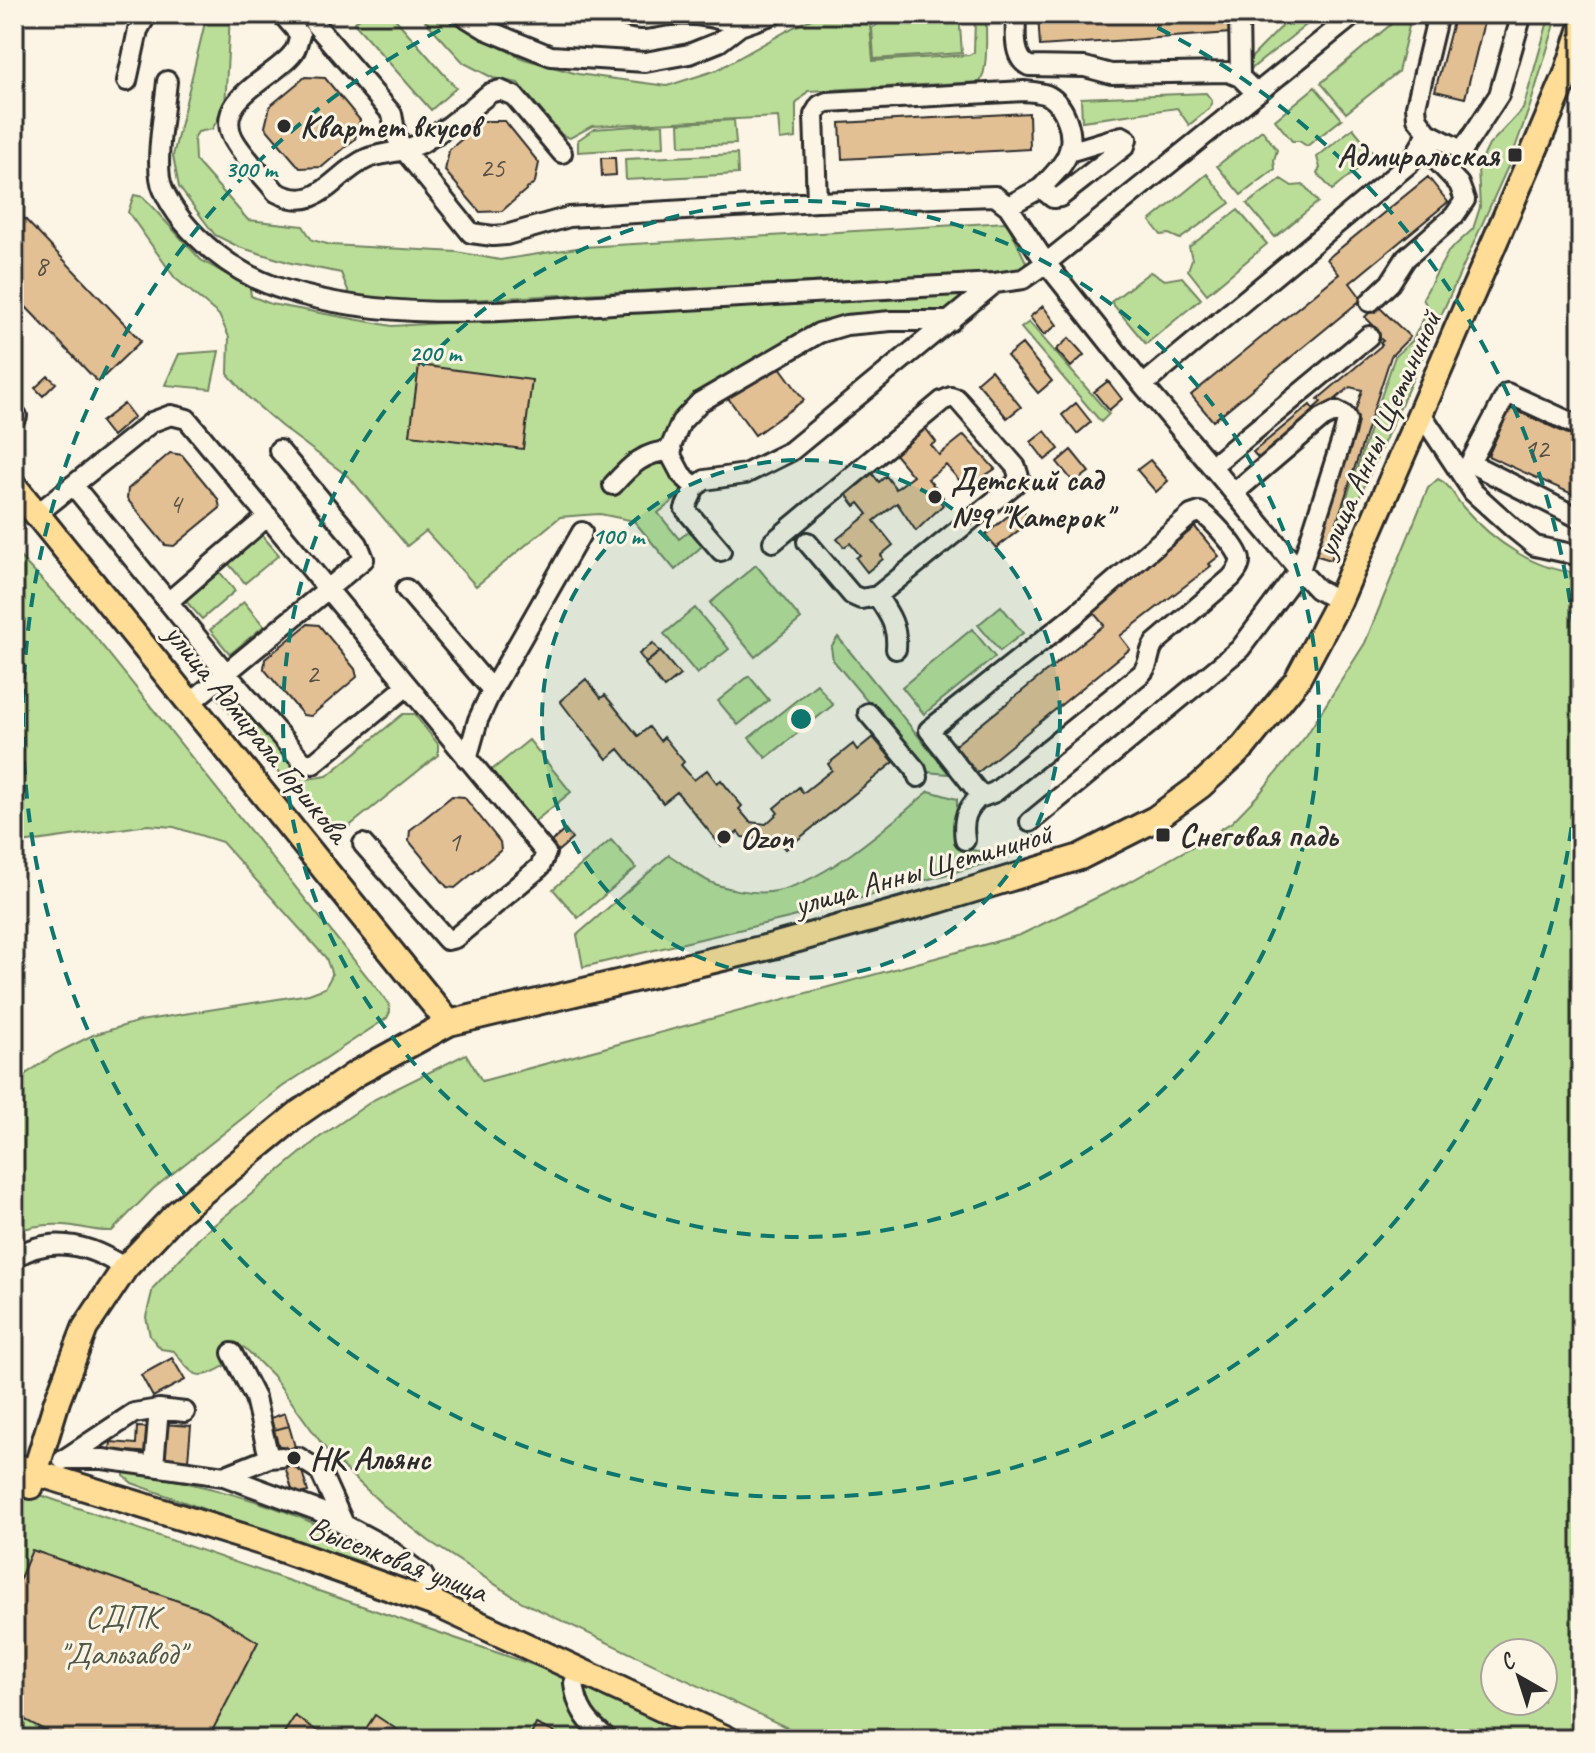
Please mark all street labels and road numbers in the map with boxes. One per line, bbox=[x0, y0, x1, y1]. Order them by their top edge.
street label: улица Анны Щетининой bbox=[1304, 303, 1451, 566]
street label: улица Адмирала Горшкова bbox=[154, 613, 360, 854]
street label: улица Анны Щетининой bbox=[788, 812, 1058, 926]
street label: Выселковая улица bbox=[303, 1506, 495, 1613]

